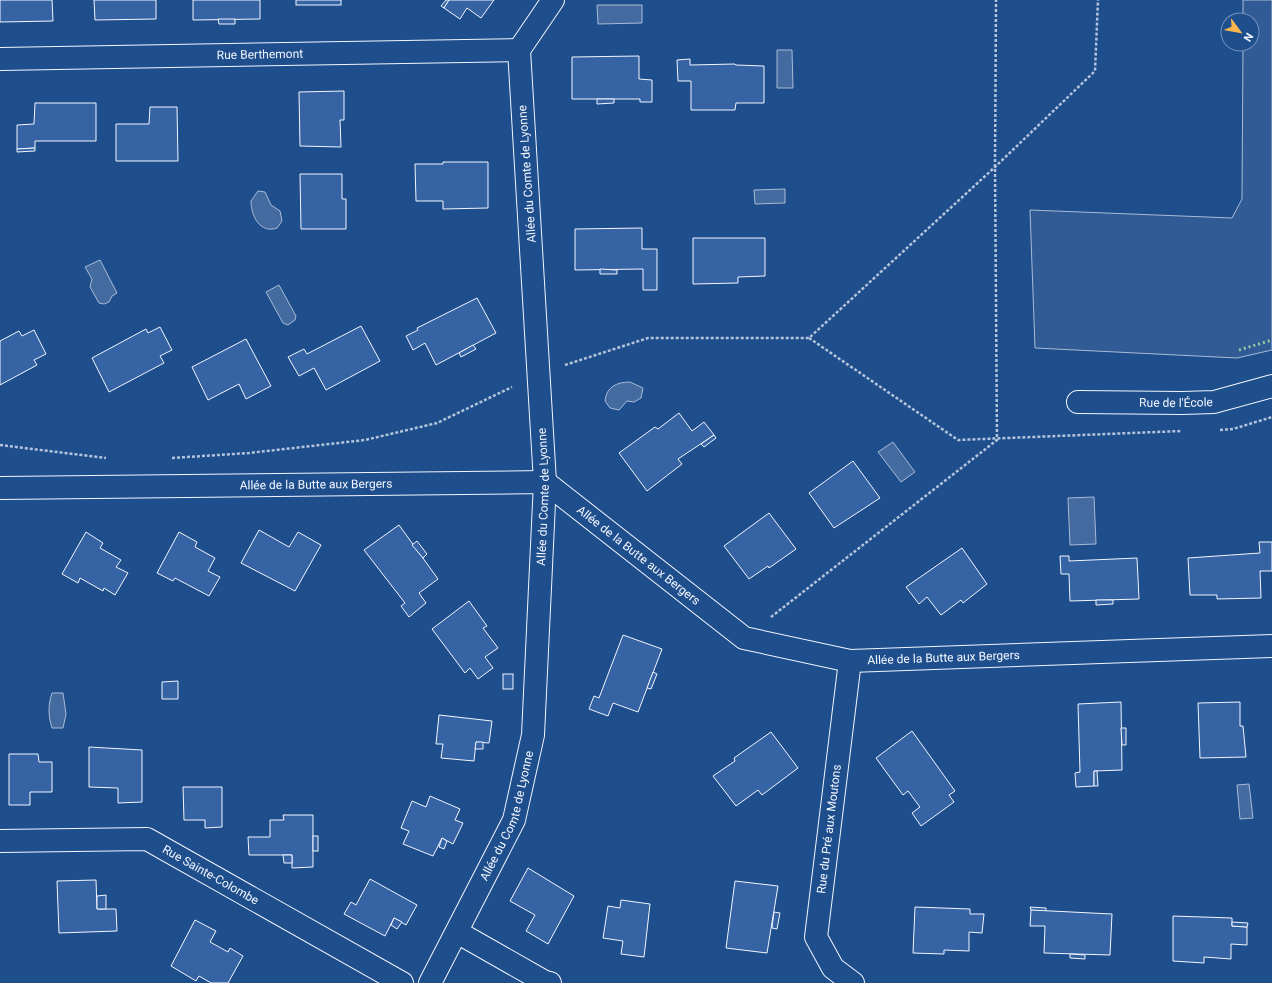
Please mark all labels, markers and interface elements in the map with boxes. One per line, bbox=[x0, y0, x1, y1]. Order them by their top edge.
north arrow bbox=[1220, 12, 1260, 52]
text: N bbox=[1240, 30, 1256, 44]
street label: Rue Berthemont bbox=[217, 47, 303, 62]
street label: Allée du Comte de Lyonne bbox=[515, 105, 539, 243]
street label: Rue de l'École bbox=[1139, 395, 1213, 410]
street label: Allée du Comte de Lyonne bbox=[534, 427, 552, 566]
street label: Allée de la Butte aux Bergers bbox=[240, 477, 392, 492]
street label: Allée de la Butte aux Bergers bbox=[574, 503, 703, 608]
street label: Allée de la Butte aux Bergers bbox=[867, 648, 1020, 667]
street label: Allée du Comte de Lyonne bbox=[477, 749, 536, 883]
street label: Rue du Pré aux Moutons bbox=[814, 764, 844, 894]
street label: Rue Sainte-Colombe bbox=[160, 842, 261, 908]

